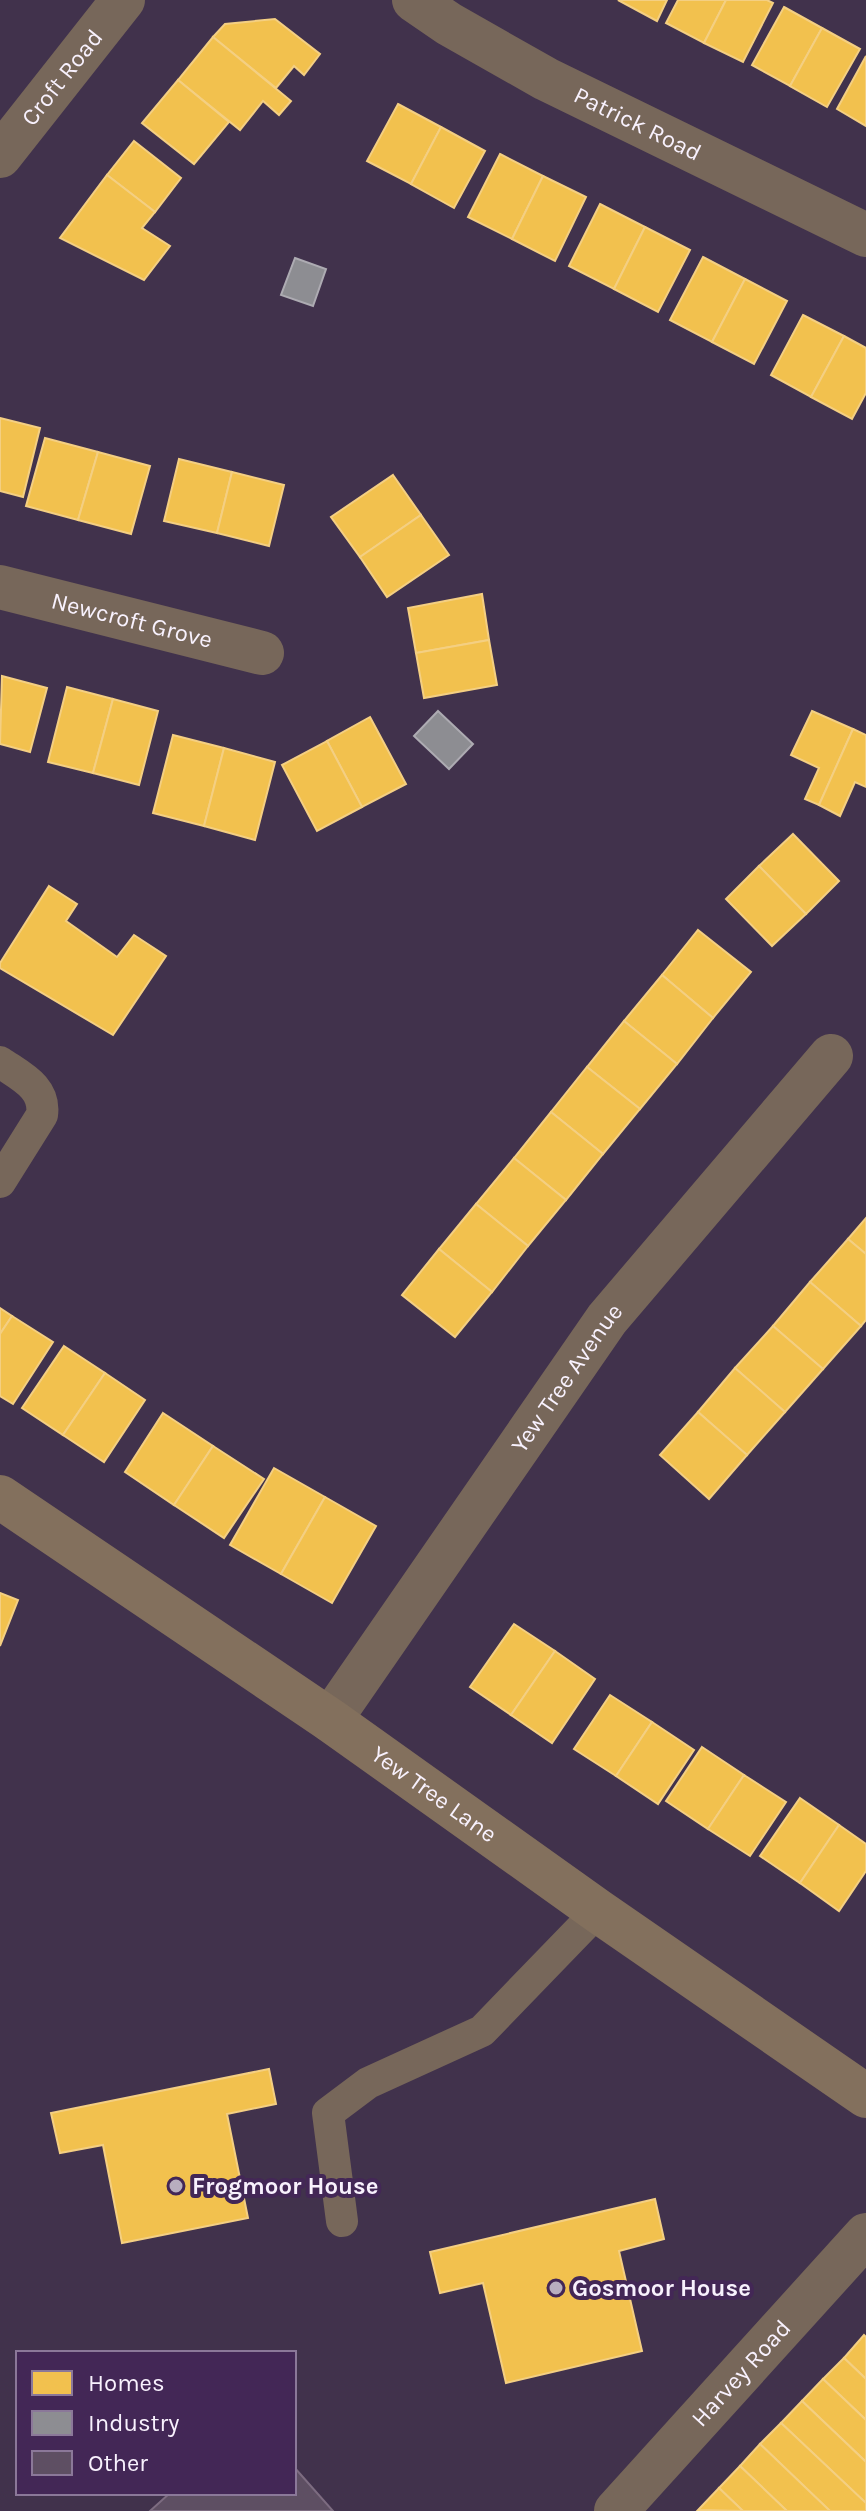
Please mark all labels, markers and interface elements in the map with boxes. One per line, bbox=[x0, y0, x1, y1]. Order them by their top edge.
street label: Croft Road bbox=[15, 24, 108, 131]
street label: Patrick Road bbox=[569, 81, 706, 167]
street label: Newcroft Grove bbox=[48, 586, 215, 654]
street label: Yew Tree Avenue bbox=[505, 1298, 628, 1458]
street label: Yew Tree Lane bbox=[366, 1740, 502, 1848]
place label: Frogmoor House bbox=[192, 2172, 378, 2200]
marker: Frogmoor House bbox=[167, 2177, 185, 2195]
place label: Gosmoor House bbox=[572, 2274, 751, 2302]
marker: Gosmoor House bbox=[547, 2279, 565, 2297]
street label: Harvey Road bbox=[685, 2314, 796, 2432]
legend bbox=[16, 2351, 296, 2495]
text: Homes bbox=[88, 2369, 165, 2397]
text: Industry bbox=[88, 2409, 179, 2437]
text: Other bbox=[88, 2449, 148, 2477]

